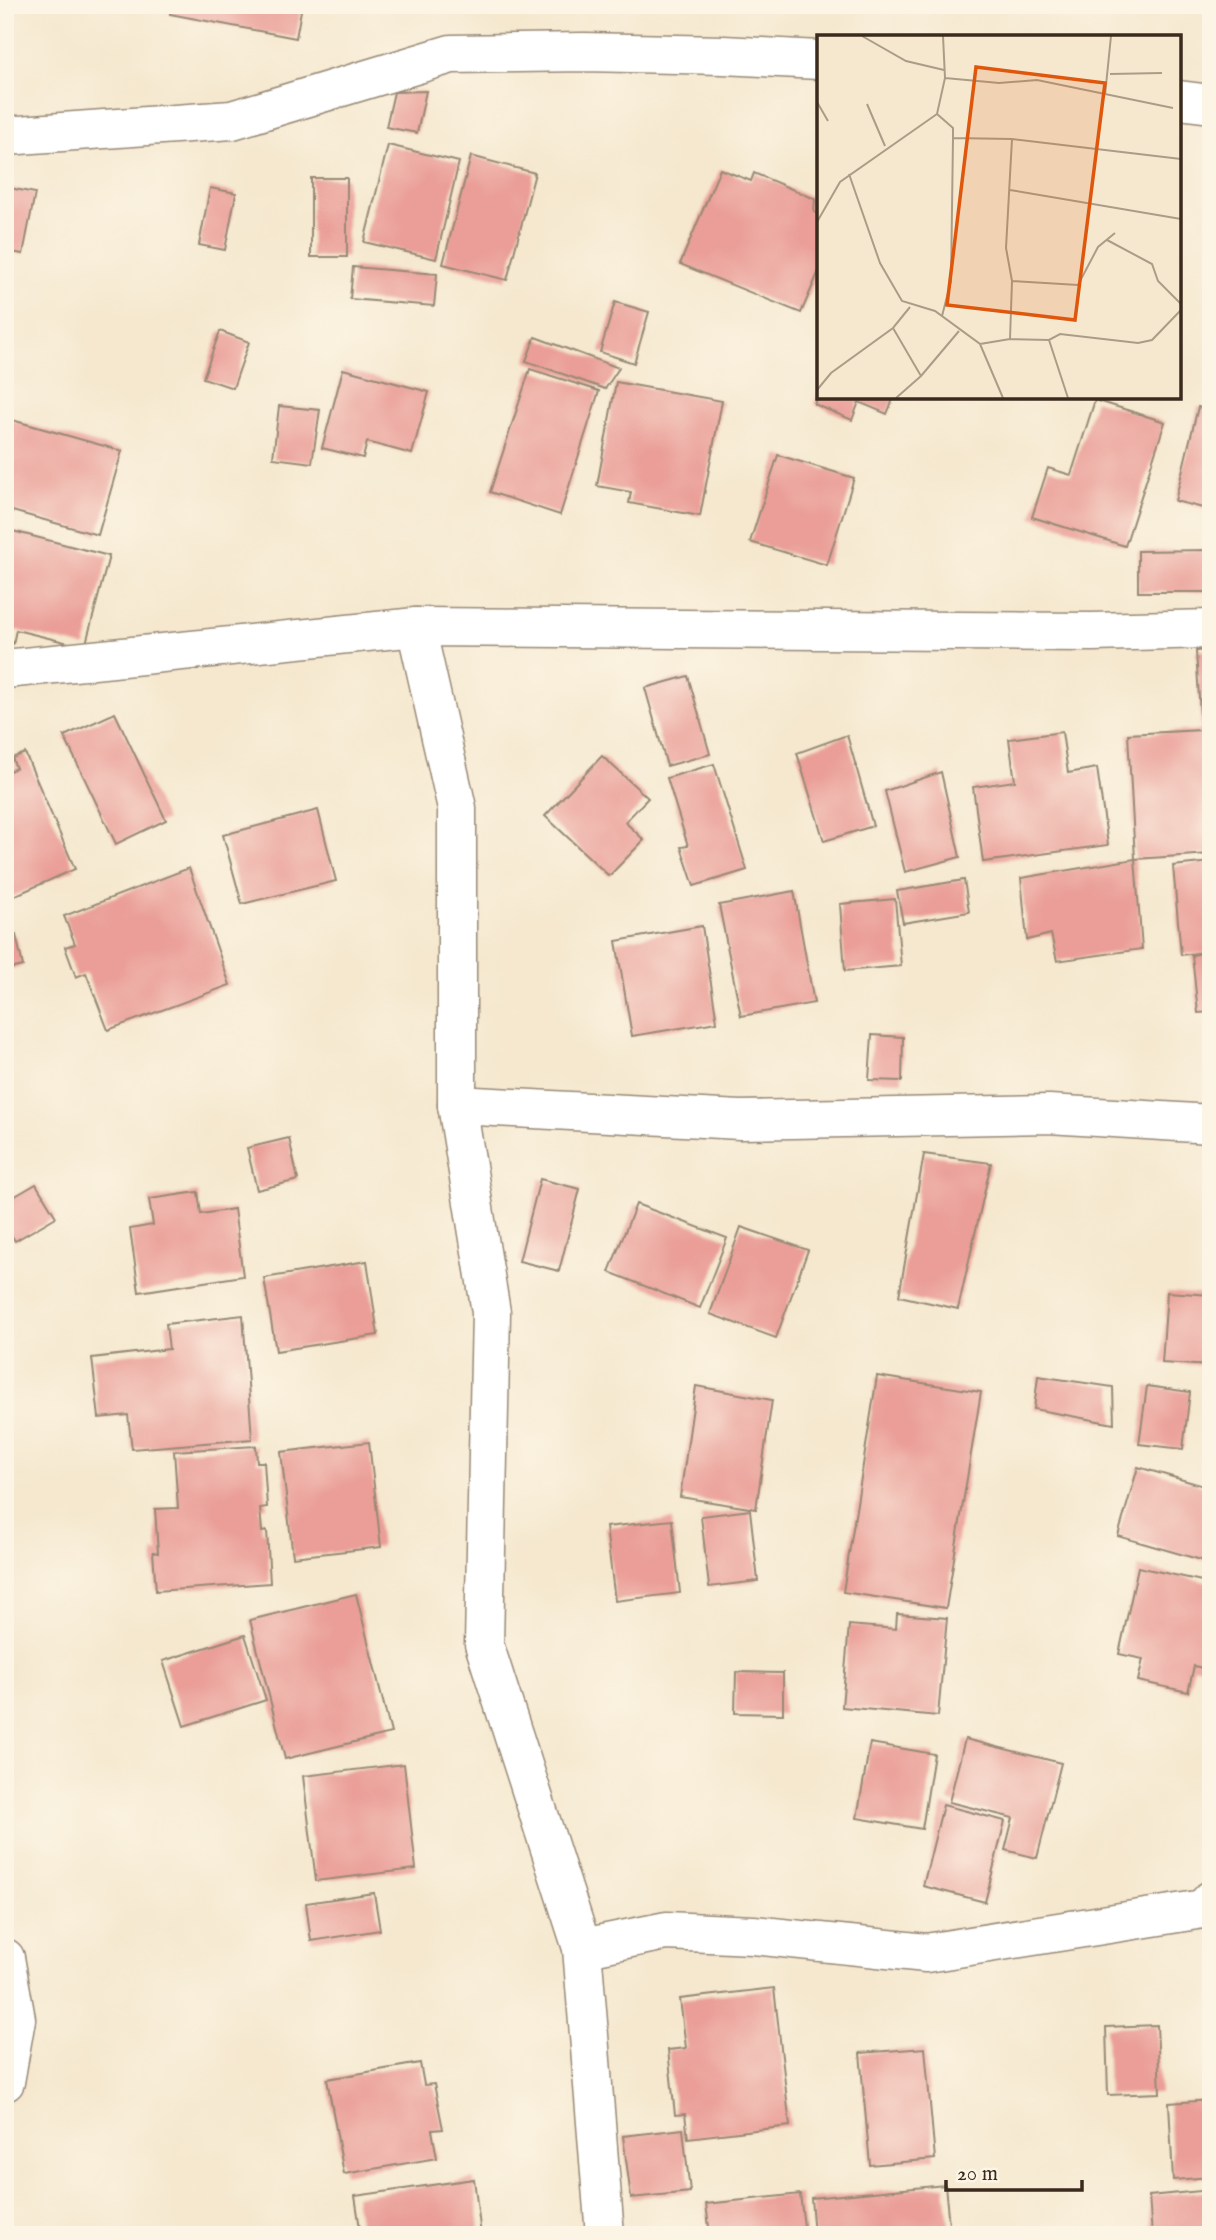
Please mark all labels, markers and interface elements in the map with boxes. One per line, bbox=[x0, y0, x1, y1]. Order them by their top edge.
inset map bbox=[817, 35, 1181, 399]
scale bar bbox=[946, 2149, 1083, 2193]
text: 20 m bbox=[957, 2161, 998, 2188]

